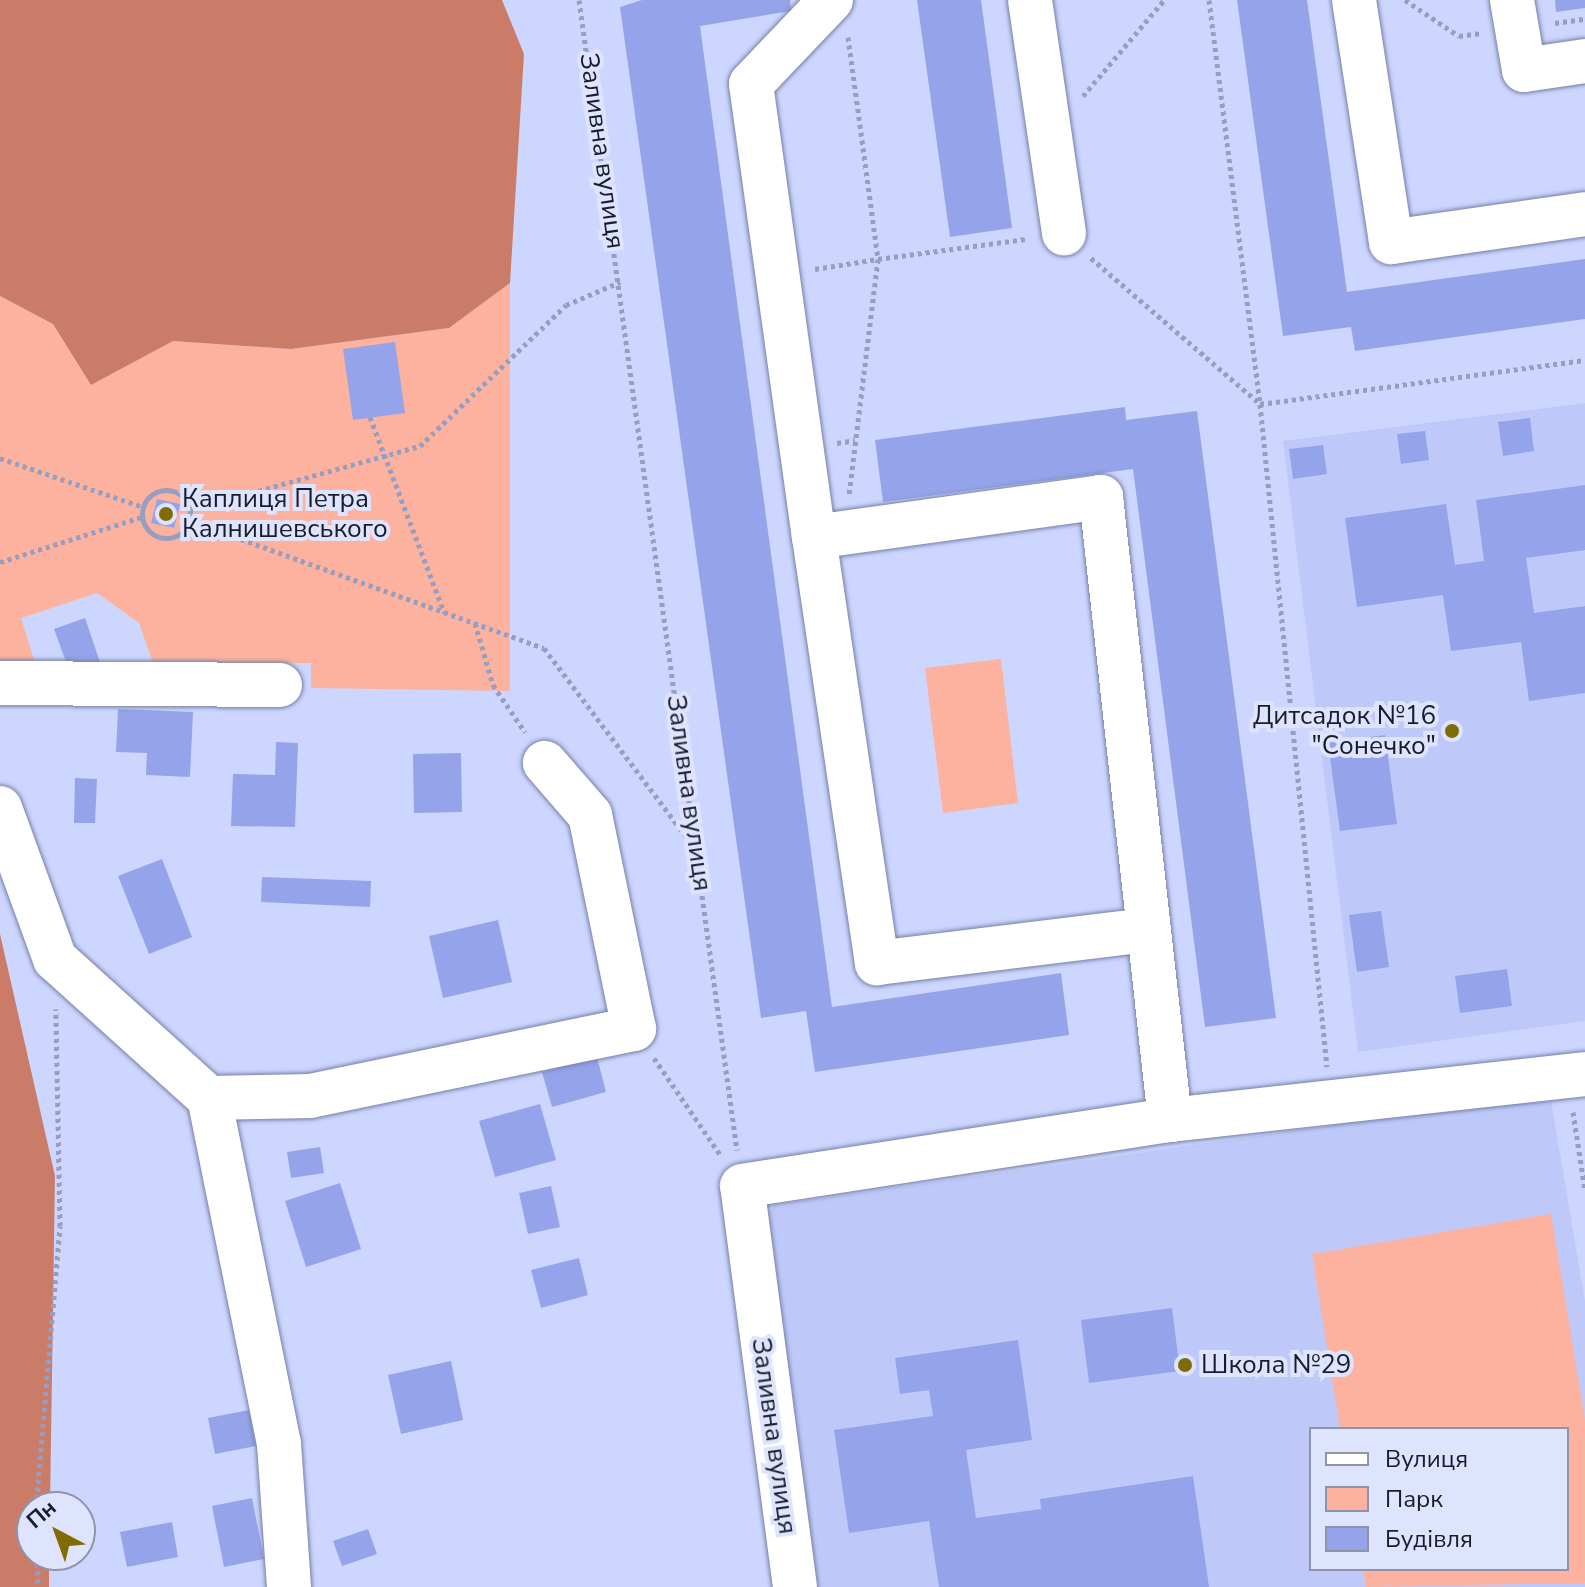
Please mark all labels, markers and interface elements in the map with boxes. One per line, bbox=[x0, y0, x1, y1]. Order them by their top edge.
street label: Заливна вулиця bbox=[573, 51, 631, 251]
place label: Каплиця Петра Калнишевського bbox=[182, 483, 388, 544]
marker: Каплиця Петра Калнишевського bbox=[157, 505, 175, 523]
street label: Заливна вулиця bbox=[660, 693, 718, 893]
place label: Дитсадок №16 "Сонечко" bbox=[1253, 700, 1436, 762]
marker: Дитсадок №16 "Сонечко" bbox=[1443, 722, 1461, 740]
street label: Заливна вулиця bbox=[745, 1336, 803, 1536]
place label: Школа №29 bbox=[1201, 1349, 1351, 1381]
marker: Школа №29 bbox=[1176, 1356, 1194, 1374]
legend bbox=[1309, 1427, 1569, 1571]
text: Вулиця bbox=[1385, 1443, 1468, 1475]
text: Парк bbox=[1385, 1483, 1443, 1515]
north arrow bbox=[16, 1491, 96, 1571]
text: Пн bbox=[20, 1493, 63, 1536]
text: Будівля bbox=[1385, 1523, 1473, 1555]

